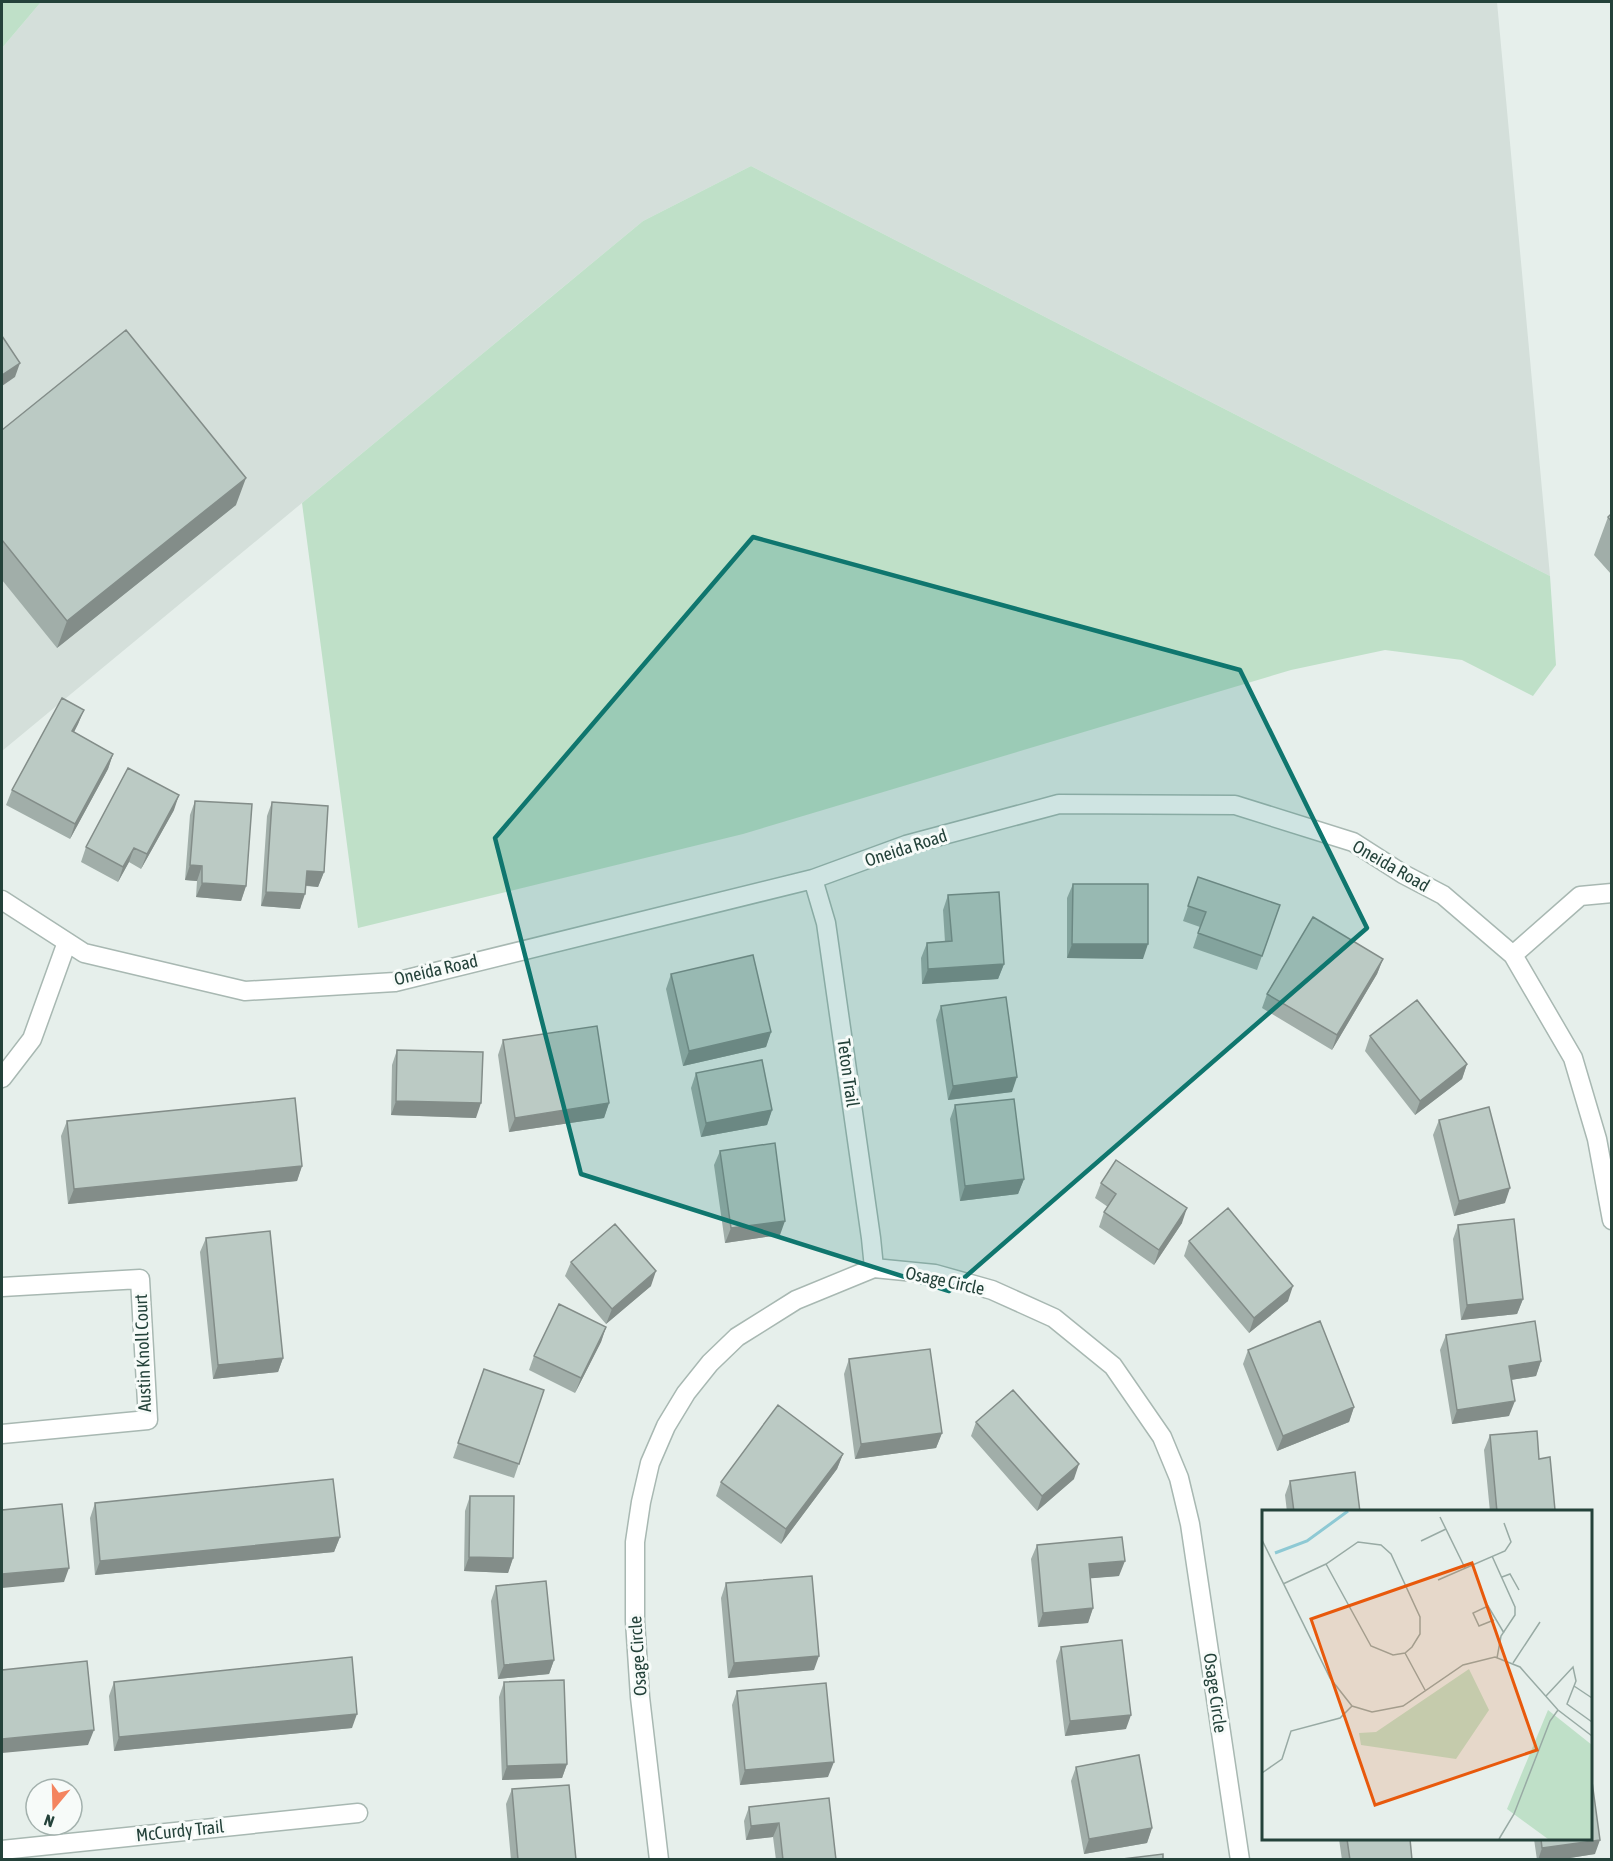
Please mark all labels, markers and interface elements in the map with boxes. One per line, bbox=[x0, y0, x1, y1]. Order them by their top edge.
street label: Oneida Road bbox=[862, 824, 950, 871]
street label: Oneida Road bbox=[1349, 835, 1433, 896]
street label: Oneida Road bbox=[392, 950, 480, 989]
street label: Teton Trail bbox=[833, 1037, 864, 1109]
street label: Osage Circle bbox=[904, 1262, 987, 1299]
street label: Austin Knoll Court bbox=[130, 1294, 155, 1412]
inset map bbox=[1262, 1510, 1592, 1840]
street label: Osage Circle bbox=[624, 1615, 651, 1697]
street label: Osage Circle bbox=[1200, 1652, 1231, 1734]
north arrow bbox=[24, 1777, 84, 1837]
text: N bbox=[42, 1811, 57, 1831]
street label: McCurdy Trail bbox=[135, 1815, 225, 1846]

